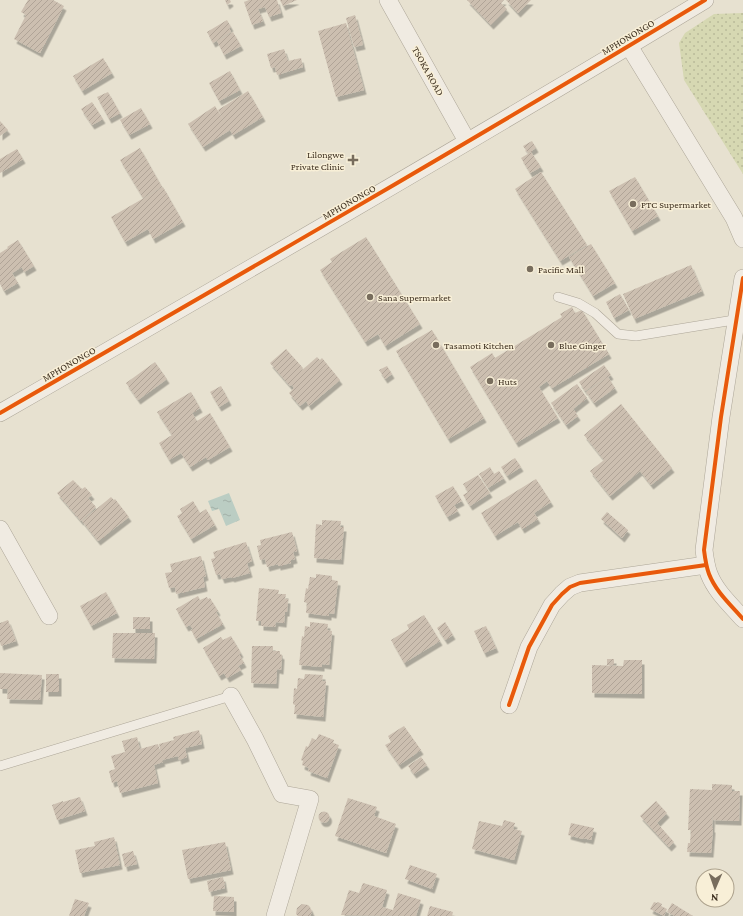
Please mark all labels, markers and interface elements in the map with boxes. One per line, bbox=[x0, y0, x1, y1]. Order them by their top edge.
street label: MPHONONGO bbox=[600, 17, 657, 57]
street label: TSOKA ROAD bbox=[410, 45, 446, 98]
place label: Lilongwe Private Clinic bbox=[291, 149, 345, 172]
marker: Lilongwe Private Clinic bbox=[347, 154, 359, 166]
street label: MPHONONGO bbox=[320, 182, 378, 222]
marker: PTC Supermarket bbox=[628, 199, 638, 209]
place label: PTC Supermarket bbox=[641, 199, 712, 210]
marker: Pacific Mall bbox=[525, 264, 535, 274]
place label: Pacific Mall bbox=[538, 264, 584, 275]
marker: Sana Supermarket bbox=[365, 292, 375, 302]
place label: Sana Supermarket bbox=[378, 292, 452, 303]
marker: Tasamoti Kitchen bbox=[431, 340, 441, 350]
place label: Tasamoti Kitchen bbox=[444, 340, 515, 351]
marker: Blue Ginger bbox=[546, 340, 556, 350]
place label: Blue Ginger bbox=[559, 340, 606, 351]
street label: MPHONONGO bbox=[40, 344, 98, 384]
marker: Huts bbox=[485, 376, 495, 386]
place label: Huts bbox=[498, 376, 517, 387]
north arrow bbox=[695, 868, 735, 908]
text: N bbox=[710, 892, 719, 904]

